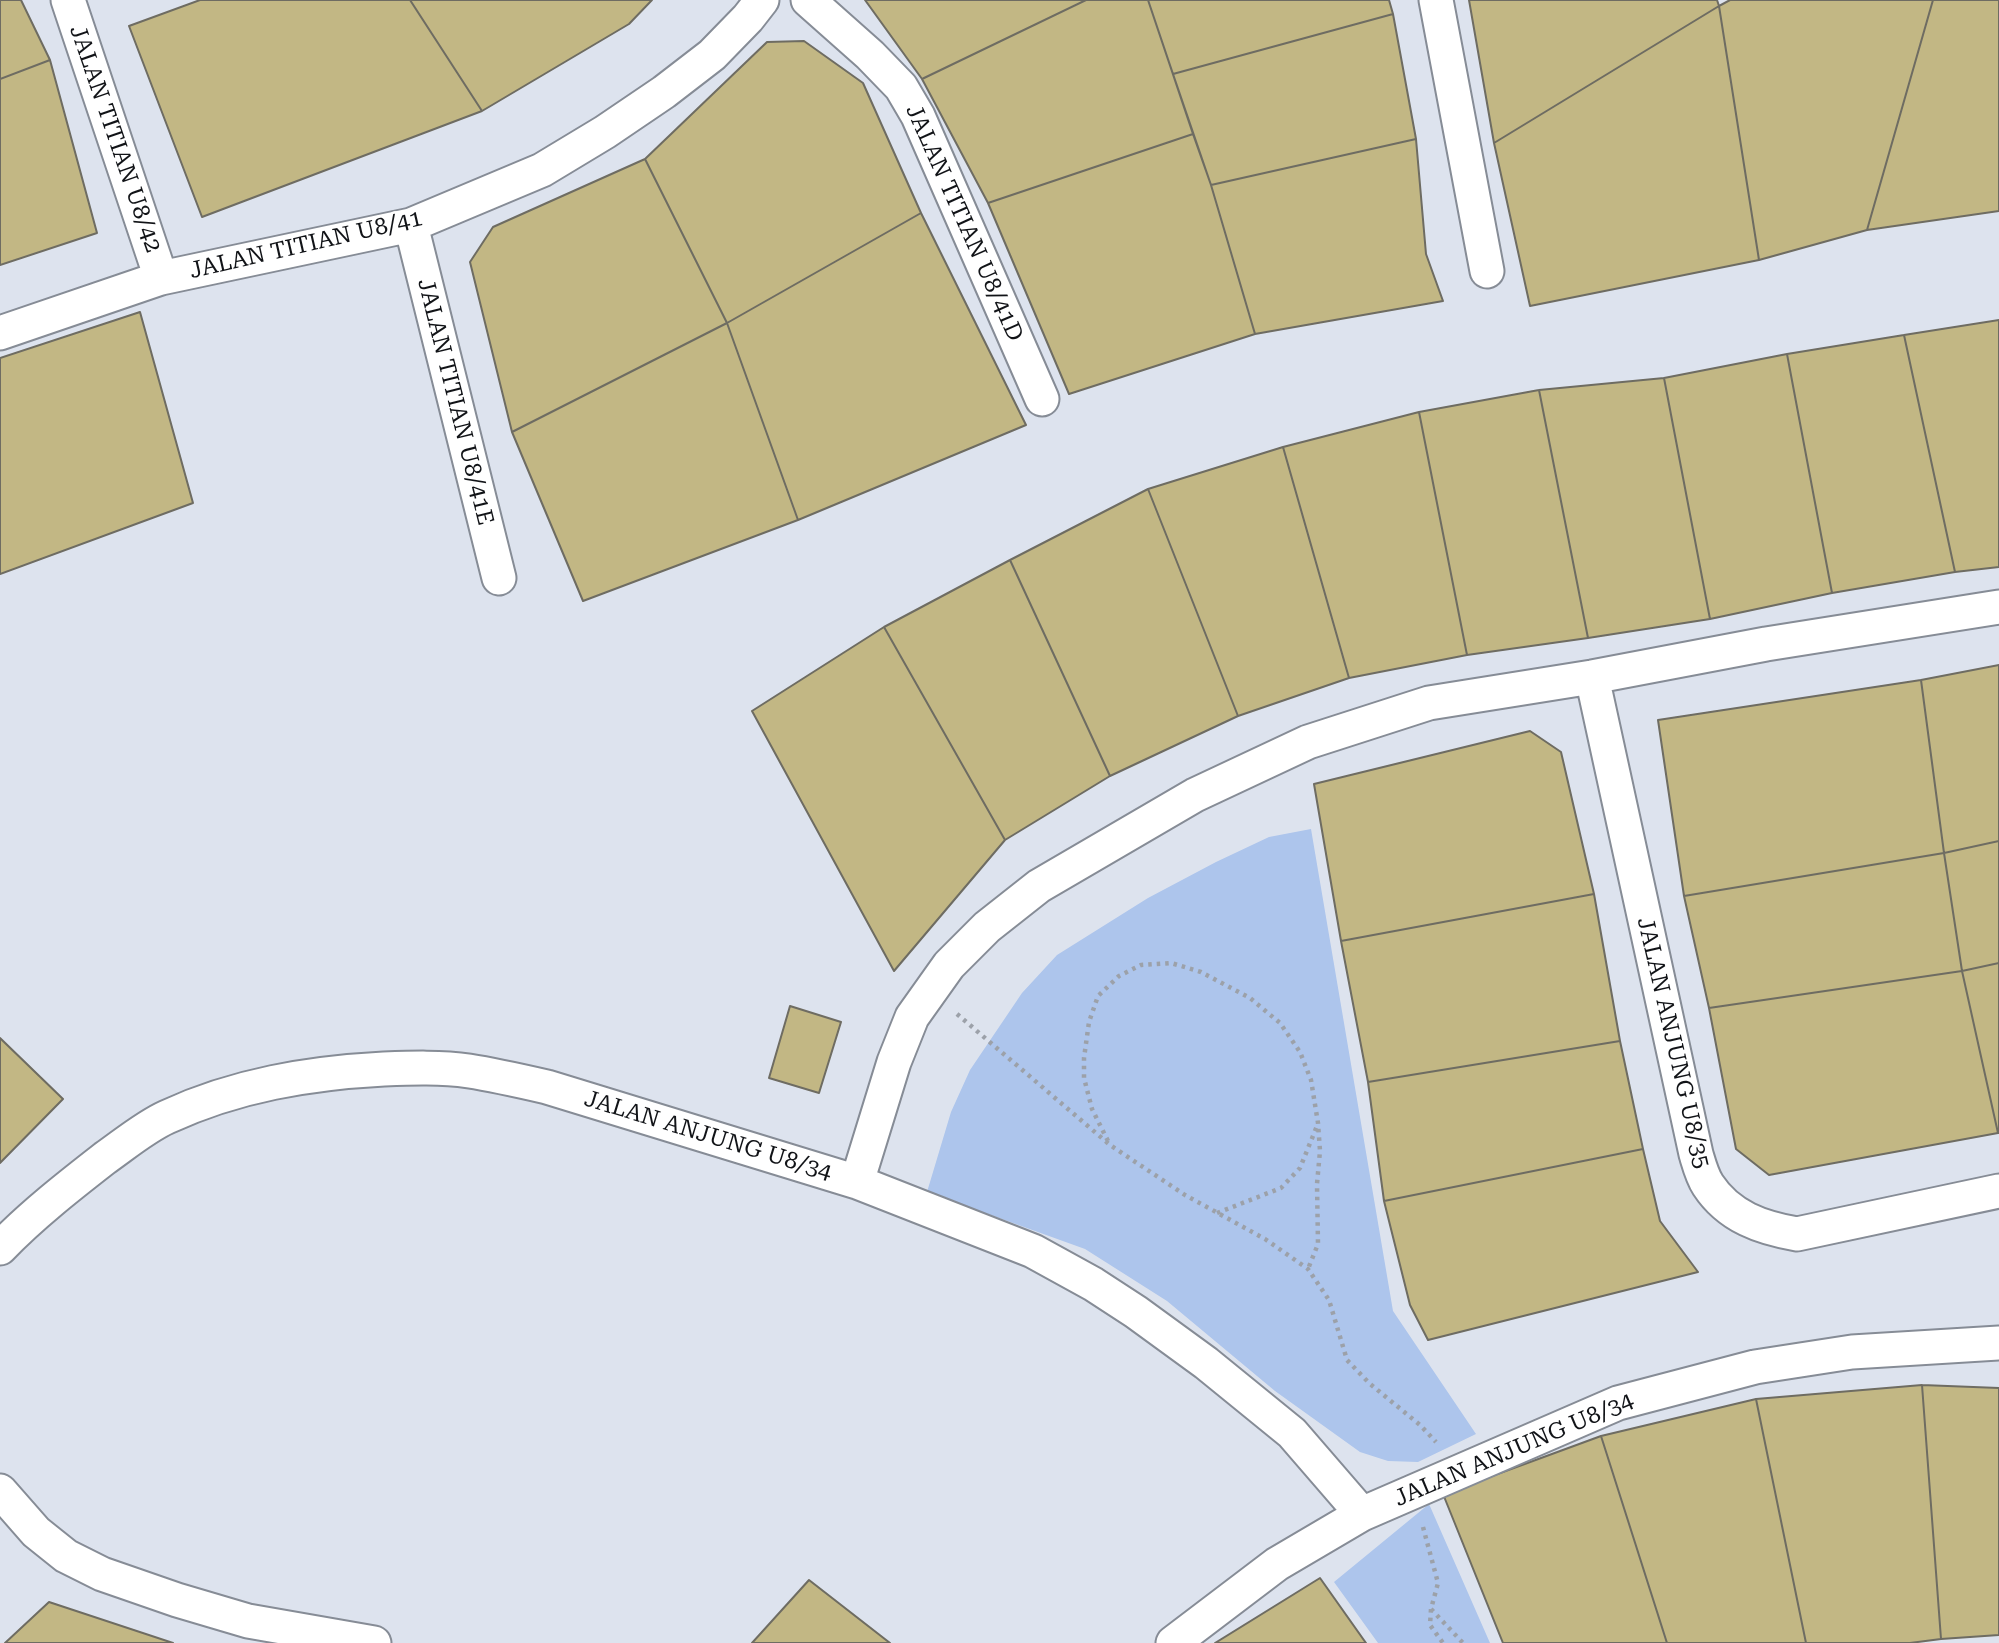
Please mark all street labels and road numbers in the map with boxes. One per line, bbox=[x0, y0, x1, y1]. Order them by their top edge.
street label: JALAN TITIAN U8/42 bbox=[63, 22, 167, 256]
street label: JALAN TITIAN U8/41D bbox=[899, 100, 1029, 346]
street label: JALAN TITIAN U8/41 bbox=[187, 205, 425, 285]
street label: JALAN TITIAN U8/41E bbox=[411, 276, 499, 528]
street label: JALAN ANJUNG U8/35 bbox=[1631, 915, 1715, 1171]
street label: JALAN ANJUNG U8/34 bbox=[581, 1085, 835, 1187]
street label: JALAN ANJUNG U8/34 bbox=[1390, 1387, 1638, 1513]

